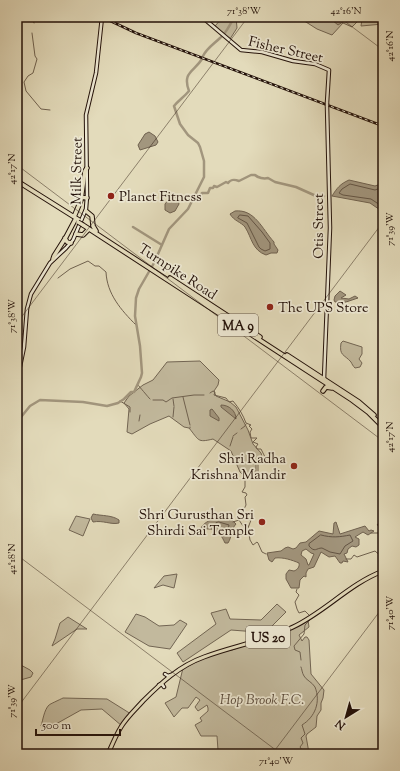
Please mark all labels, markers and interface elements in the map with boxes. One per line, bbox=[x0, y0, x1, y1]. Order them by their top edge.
text: 71°38'W bbox=[227, 4, 261, 19]
text: 42°16'N bbox=[330, 4, 362, 19]
text: 42°16'N bbox=[383, 30, 398, 62]
street label: Fisher Street bbox=[246, 33, 325, 69]
street label: Milk Street bbox=[67, 137, 89, 205]
text: 42°17'N bbox=[5, 153, 20, 185]
place label: Planet Fitness bbox=[119, 188, 202, 208]
marker: Planet Fitness bbox=[106, 191, 116, 201]
street label: Otis Street bbox=[310, 193, 330, 259]
text: 71°39'W bbox=[383, 212, 398, 246]
street label: Turnpike Road bbox=[134, 240, 220, 306]
text: 71°38'W bbox=[5, 299, 20, 333]
place label: The UPS Store bbox=[278, 299, 369, 319]
marker: The UPS Store bbox=[265, 302, 275, 312]
road number: MA 9 bbox=[218, 314, 258, 336]
text: 42°17'N bbox=[383, 421, 398, 453]
place label: Shri Radha Krishna Mandir bbox=[191, 450, 287, 486]
marker: Shri Radha Krishna Mandir bbox=[289, 461, 299, 471]
place label: Shri Gurusthan Sri Shirdi Sai Temple bbox=[139, 506, 254, 542]
marker: Shri Gurusthan Sri Shirdi Sai Temple bbox=[257, 517, 267, 527]
text: 42°18'N bbox=[5, 543, 20, 575]
text: 71°40'W bbox=[383, 596, 398, 630]
road number: US 20 bbox=[246, 626, 290, 648]
text: 71°39'W bbox=[5, 684, 20, 718]
park label: Hop Brook F.C. bbox=[220, 691, 304, 711]
north arrow bbox=[326, 697, 366, 737]
scale bar bbox=[36, 711, 120, 737]
text: N bbox=[332, 715, 350, 734]
text: 500 m bbox=[41, 717, 71, 735]
text: 71°40'W bbox=[259, 754, 293, 769]

